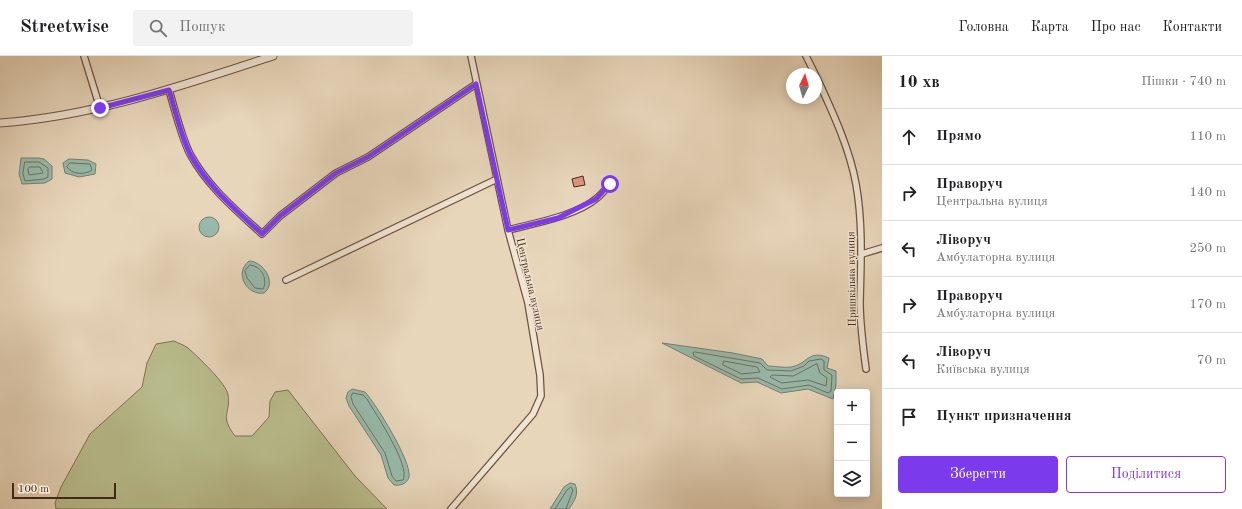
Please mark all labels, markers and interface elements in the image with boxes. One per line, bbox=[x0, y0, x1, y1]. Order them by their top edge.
search box bbox=[133, 10, 413, 46]
icon: search bbox=[147, 17, 169, 39]
text: Streetwise bbox=[20, 18, 109, 37]
text: Пошук bbox=[179, 20, 225, 35]
text: Головна bbox=[958, 20, 1009, 34]
text: Карта bbox=[1031, 20, 1069, 34]
text: Про нас bbox=[1091, 20, 1141, 34]
text: Контакти bbox=[1163, 20, 1222, 34]
north arrow bbox=[786, 68, 822, 104]
text: 10 хв bbox=[898, 74, 940, 91]
text: Пішки · 740 m bbox=[1141, 75, 1226, 88]
route end bbox=[91, 99, 109, 117]
icon: ahead bbox=[898, 126, 920, 148]
text: Прямо bbox=[936, 129, 982, 144]
text: 110 m bbox=[1189, 130, 1226, 143]
route start bbox=[601, 175, 619, 193]
text: Праворуч bbox=[936, 177, 1003, 192]
icon: right bbox=[898, 182, 920, 204]
text: 140 m bbox=[1189, 186, 1226, 199]
text: Центральна вулиця bbox=[936, 195, 1048, 208]
street label: Пришкільна вулиця bbox=[846, 231, 859, 327]
text: Ліворуч bbox=[936, 233, 991, 248]
street label: Центральна вулиця bbox=[514, 237, 546, 332]
icon: left bbox=[898, 238, 920, 260]
text: 250 m bbox=[1189, 242, 1226, 255]
text: Амбулаторна вулиця bbox=[936, 251, 1055, 264]
text: Праворуч bbox=[936, 289, 1003, 304]
icon: right bbox=[898, 294, 920, 316]
text: 170 m bbox=[1189, 298, 1226, 311]
text: Амбулаторна вулиця bbox=[936, 307, 1055, 320]
text: Ліворуч bbox=[936, 345, 991, 360]
icon: left bbox=[898, 350, 920, 372]
text: 70 m bbox=[1197, 354, 1226, 367]
text: Київська вулиця bbox=[936, 363, 1030, 376]
map controls bbox=[834, 389, 870, 497]
button: + bbox=[834, 389, 870, 425]
icon: arrive bbox=[898, 406, 920, 428]
text: Пункт призначення bbox=[936, 409, 1072, 424]
button: − bbox=[834, 425, 870, 461]
button: Зберегти bbox=[898, 456, 1058, 493]
button: Поділитися bbox=[1066, 456, 1226, 493]
button: layers bbox=[834, 461, 870, 497]
scale bar bbox=[12, 481, 116, 500]
text: 100 m bbox=[18, 484, 49, 495]

